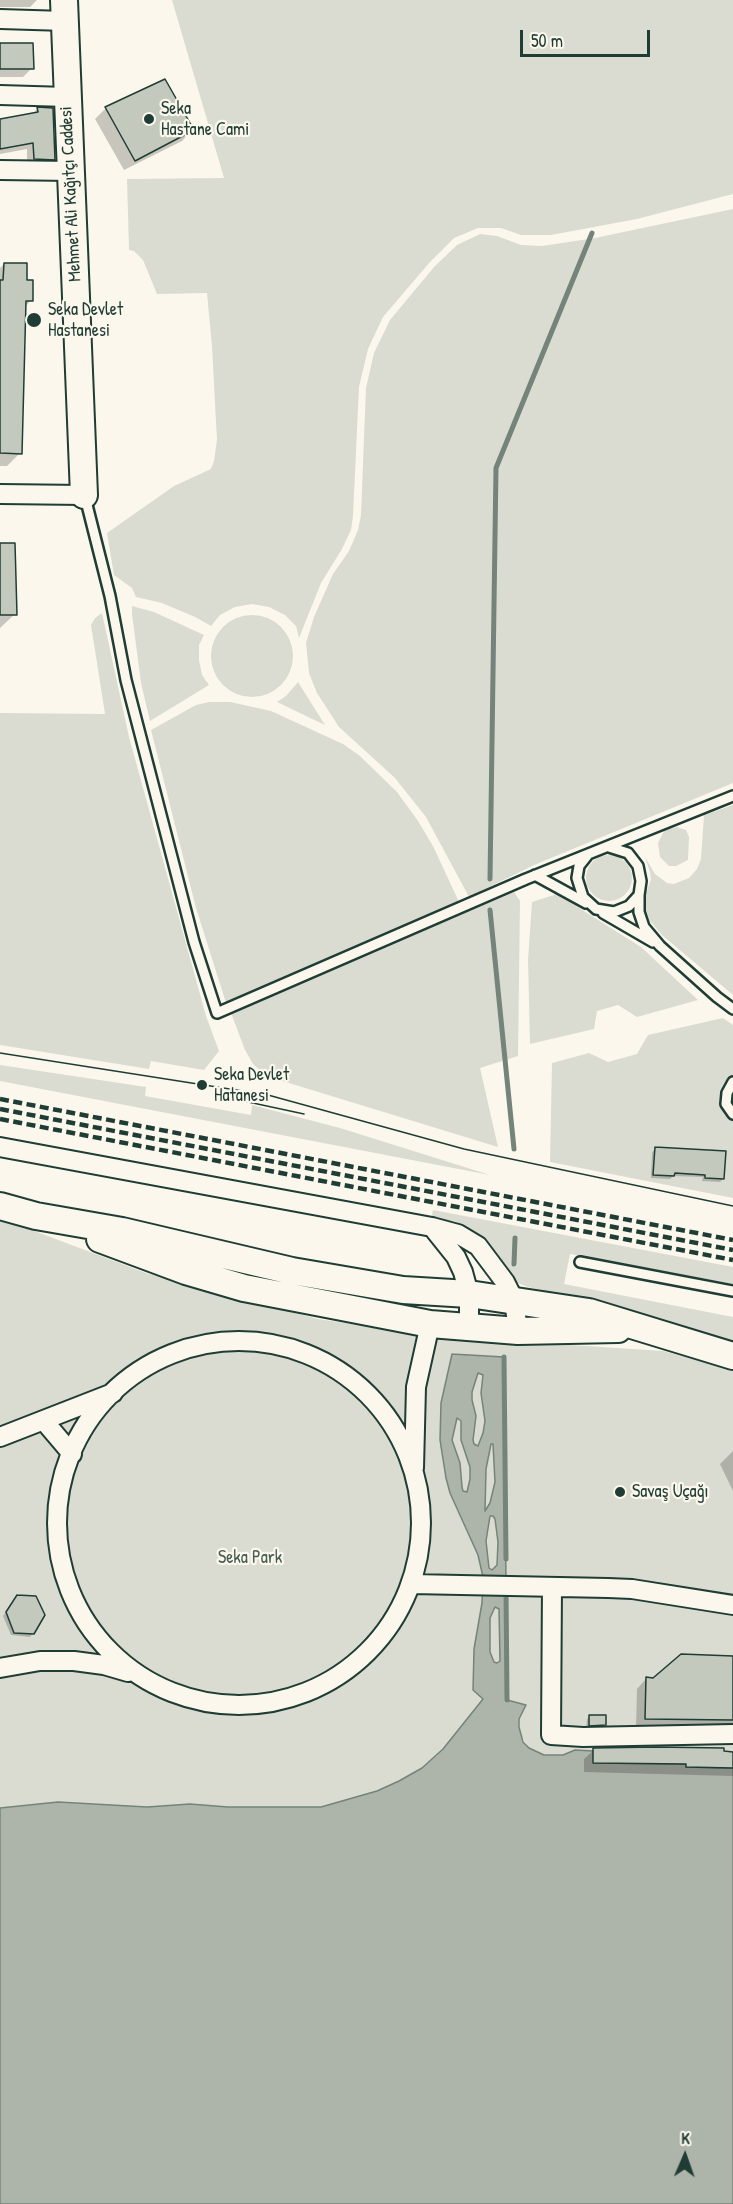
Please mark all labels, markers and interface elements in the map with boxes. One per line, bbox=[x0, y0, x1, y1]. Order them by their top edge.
scale bar bbox=[523, 18, 654, 56]
text: 50 m bbox=[531, 28, 563, 53]
place label: Seka Hastane Cami bbox=[161, 98, 249, 140]
street label: Mehmet Ali Kağıtçı Caddesi bbox=[56, 106, 86, 282]
marker: Seka Hastane Cami bbox=[142, 112, 156, 126]
place label: Seka Devlet Hastanesi bbox=[48, 299, 123, 342]
marker: Seka Devlet Hastanesi bbox=[25, 311, 43, 329]
place label: Seka Devlet Hatanesi bbox=[214, 1064, 289, 1106]
marker: Seka Devlet Hatanesi bbox=[195, 1078, 209, 1092]
place label: Savaş Uçağı bbox=[632, 1481, 709, 1503]
marker: Savaş Uçağı bbox=[613, 1485, 627, 1499]
park label: Seka Park bbox=[218, 1547, 282, 1569]
north arrow bbox=[655, 2126, 715, 2186]
text: K bbox=[681, 2127, 690, 2149]

